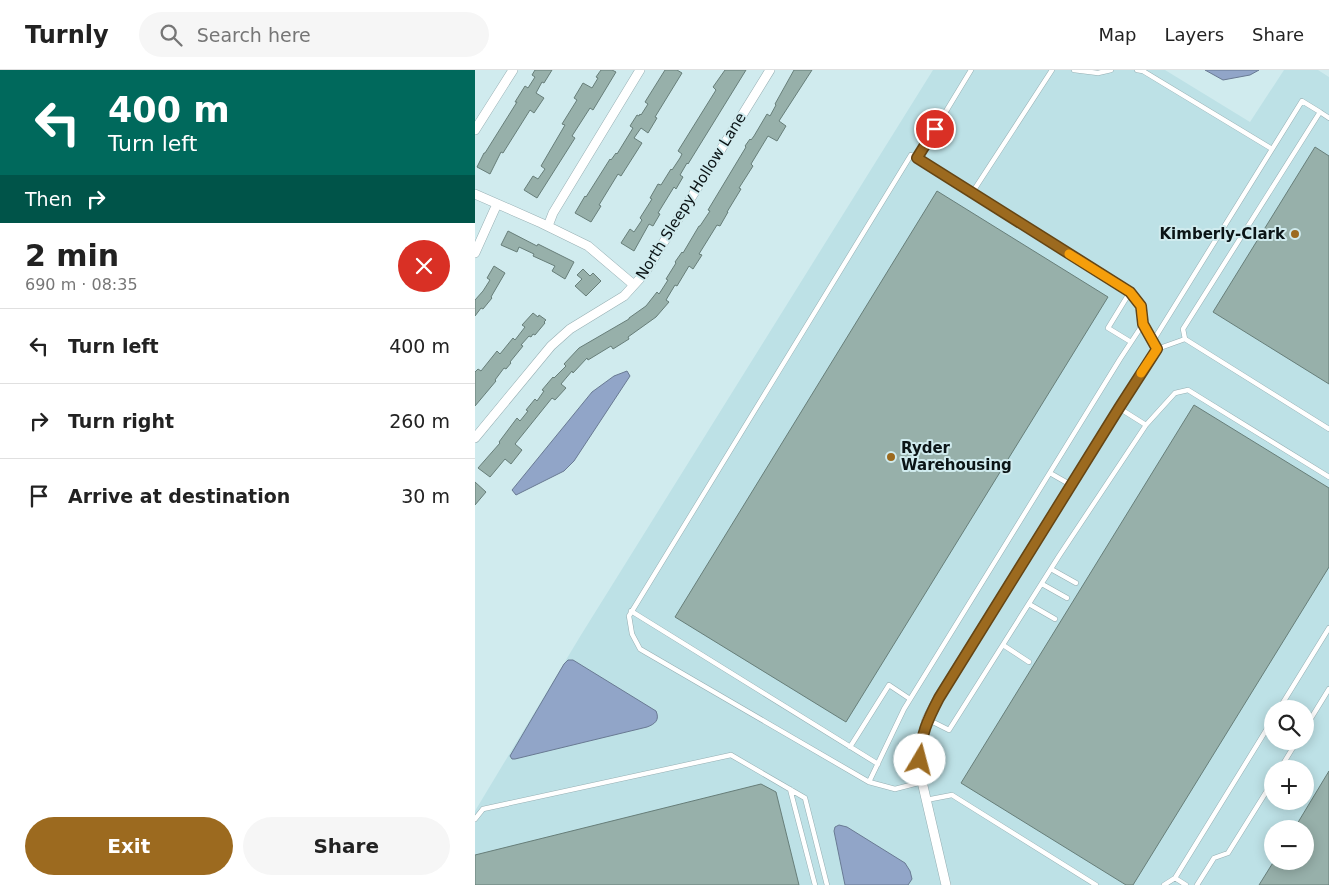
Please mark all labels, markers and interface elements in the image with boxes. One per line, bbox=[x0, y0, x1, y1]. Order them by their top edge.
search box bbox=[139, 12, 489, 57]
text: Turnly bbox=[25, 21, 109, 49]
icon: search bbox=[157, 21, 185, 49]
text: Search here bbox=[197, 24, 311, 46]
text: Map bbox=[1098, 24, 1136, 45]
text: Layers bbox=[1164, 24, 1224, 45]
text: Share bbox=[1252, 24, 1304, 45]
icon: left bbox=[25, 90, 90, 155]
text: 400 m bbox=[108, 90, 230, 130]
pin bbox=[914, 108, 956, 150]
street label: North Sleepy Hollow Lane bbox=[632, 109, 750, 283]
icon: arrive bbox=[921, 115, 949, 143]
text: Turn left bbox=[108, 131, 197, 156]
icon: right bbox=[82, 185, 110, 213]
text: Then bbox=[25, 188, 72, 210]
place label: Kimberly-Clark bbox=[1160, 225, 1286, 243]
marker: Kimberly-Clark bbox=[1289, 228, 1301, 240]
text: 2 min bbox=[25, 238, 119, 273]
button: close bbox=[398, 240, 450, 292]
text: 690 m · 08:35 bbox=[25, 275, 138, 294]
icon: left bbox=[25, 332, 53, 360]
text: Turn left bbox=[68, 335, 159, 357]
text: 400 m bbox=[389, 335, 450, 357]
icon: right bbox=[25, 407, 53, 435]
text: Turn right bbox=[68, 410, 174, 432]
text: 260 m bbox=[389, 410, 450, 432]
place label: Ryder Warehousing bbox=[901, 439, 1012, 474]
marker: Ryder Warehousing bbox=[885, 451, 897, 463]
icon: arrive bbox=[25, 482, 53, 510]
text: Arrive at destination bbox=[68, 485, 290, 507]
text: 30 m bbox=[401, 485, 450, 507]
map controls bbox=[1264, 700, 1314, 870]
button: search bbox=[1264, 700, 1314, 750]
position arrow bbox=[893, 733, 945, 785]
button: + bbox=[1264, 760, 1314, 810]
button: Exit bbox=[25, 817, 233, 875]
button: Share bbox=[243, 817, 450, 875]
button: − bbox=[1264, 820, 1314, 870]

